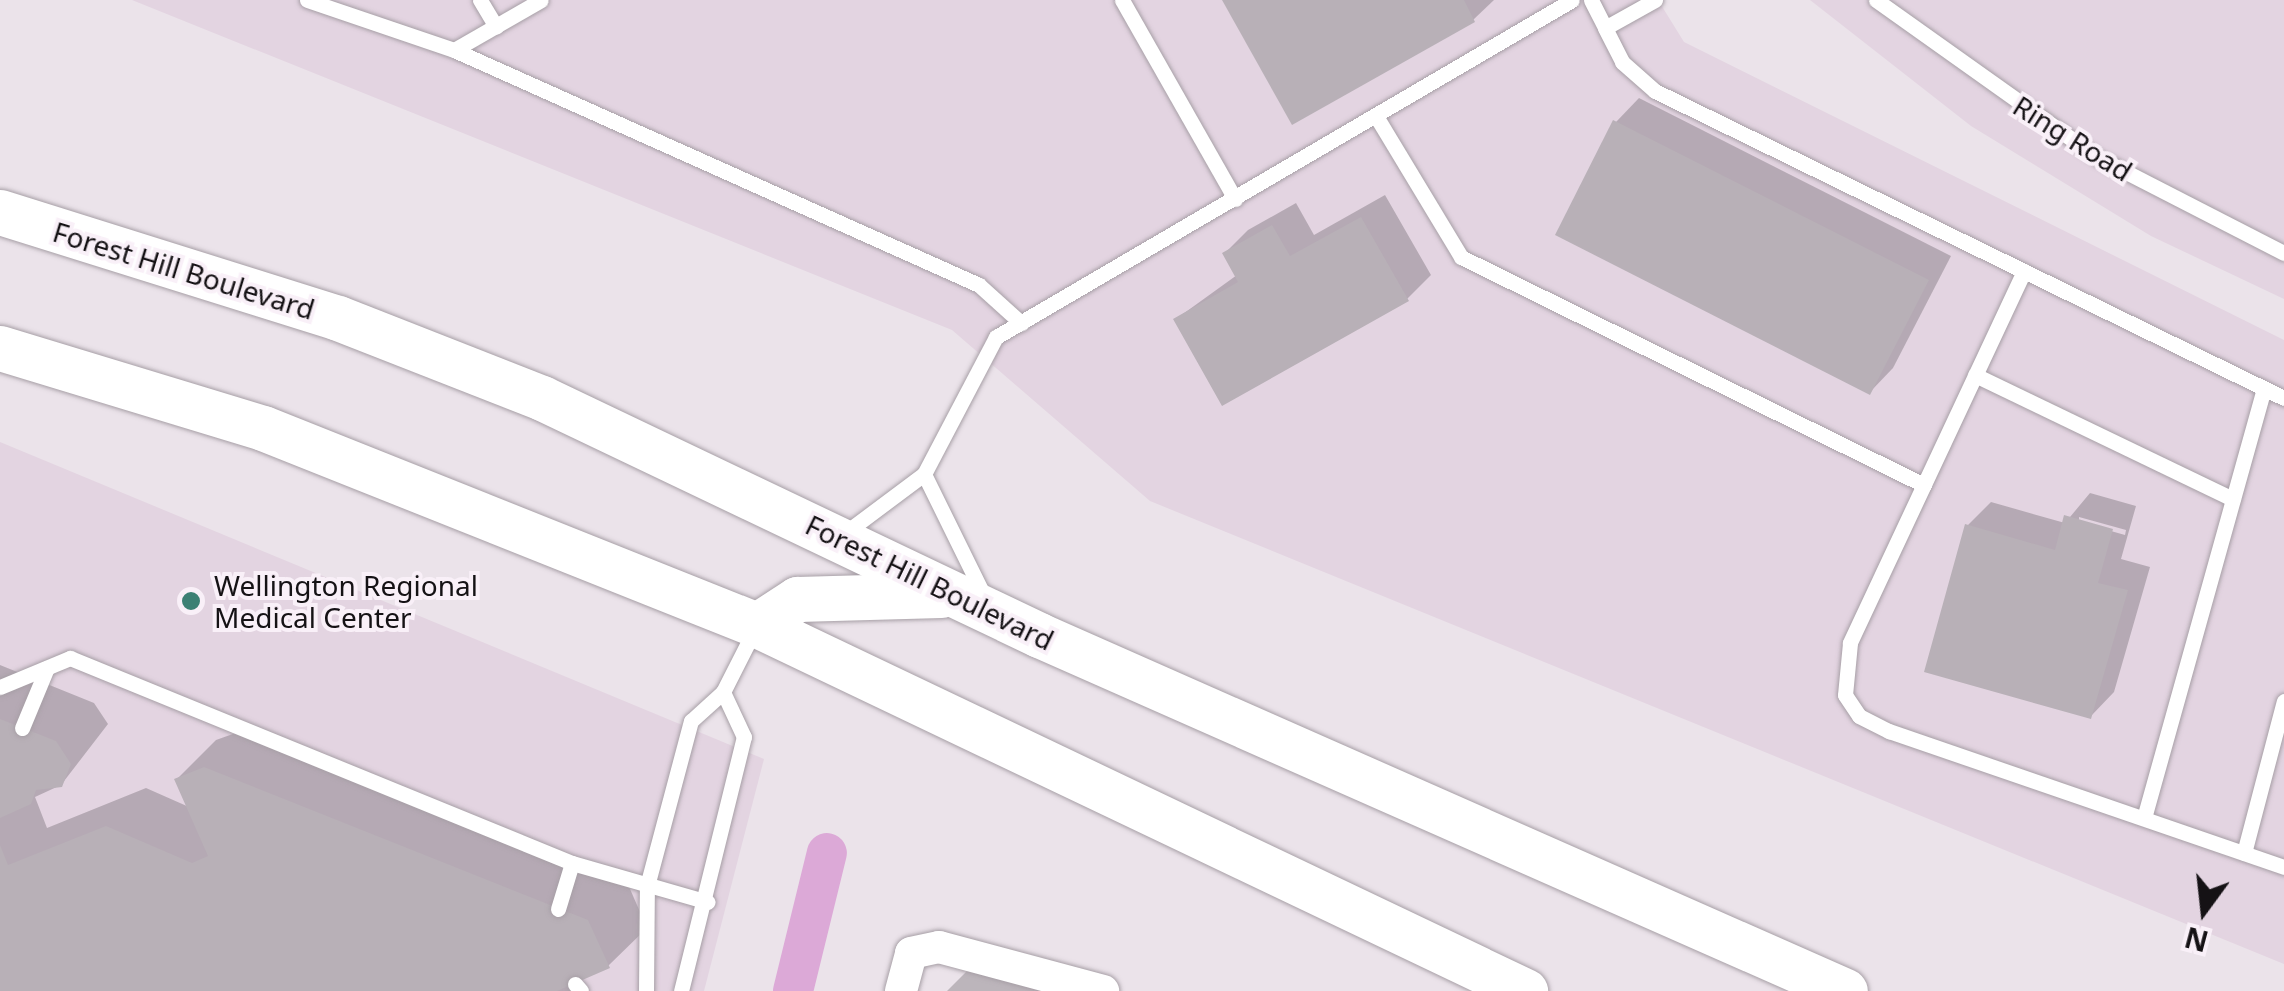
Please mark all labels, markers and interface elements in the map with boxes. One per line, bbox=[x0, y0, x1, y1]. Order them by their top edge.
street label: Ring Road bbox=[2007, 88, 2139, 188]
street label: Forest Hill Boulevard bbox=[49, 214, 319, 326]
street label: Forest Hill Boulevard bbox=[800, 507, 1060, 657]
place label: Wellington Regional Medical Center bbox=[214, 568, 478, 634]
marker: Wellington Regional Medical Center bbox=[178, 588, 204, 614]
north arrow bbox=[2154, 861, 2254, 961]
text: N bbox=[2180, 919, 2212, 961]

